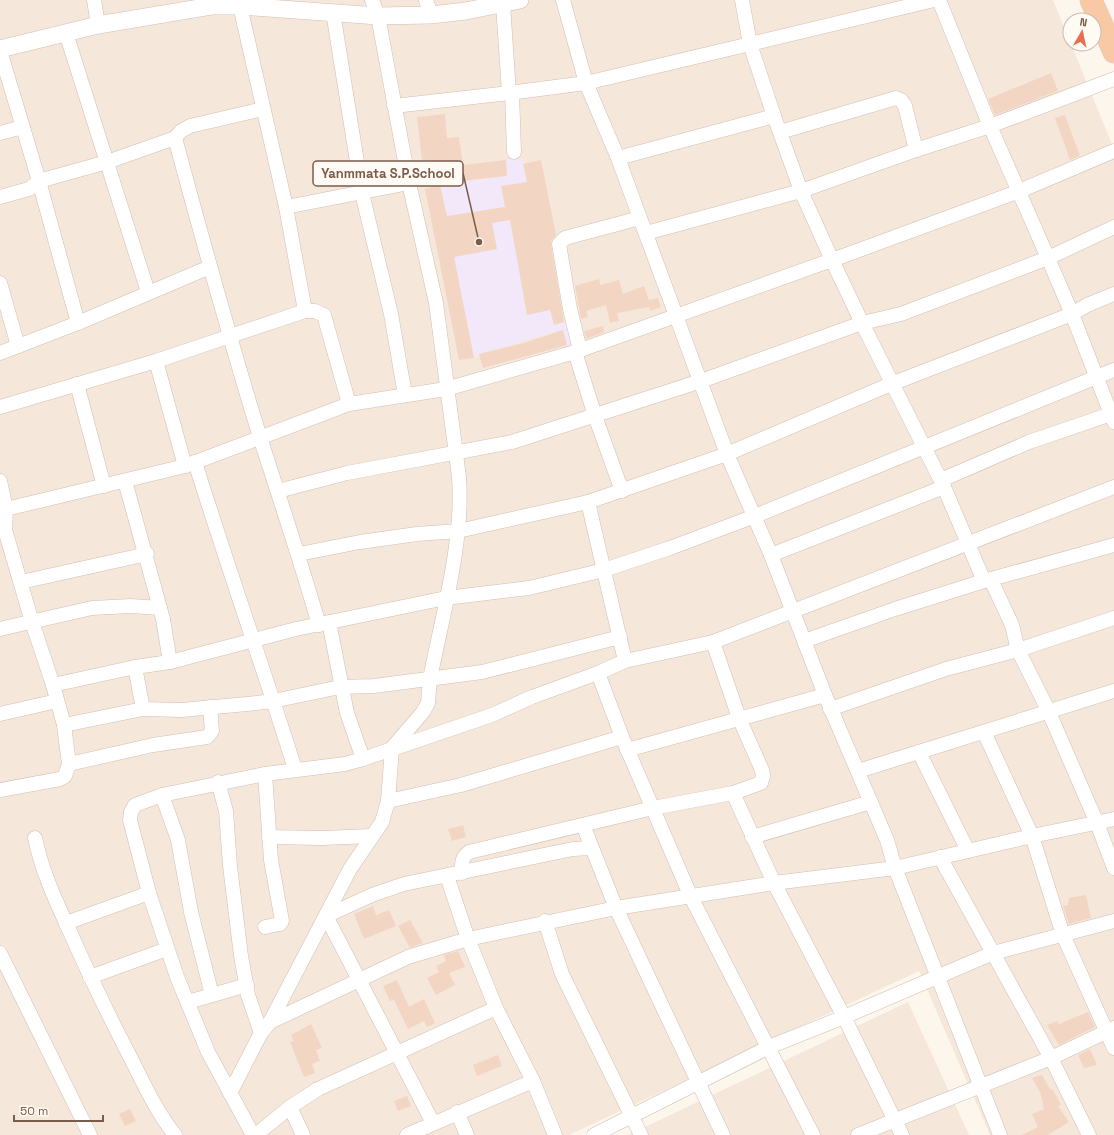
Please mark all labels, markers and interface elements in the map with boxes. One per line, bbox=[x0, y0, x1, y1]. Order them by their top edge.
north arrow bbox=[1062, 12, 1102, 52]
text: N bbox=[1079, 15, 1088, 30]
callout: Yanmmata S.P.School bbox=[313, 161, 463, 186]
text: Yanmmata S.P.School bbox=[321, 165, 455, 182]
scale bar bbox=[14, 1097, 103, 1123]
text: 50 m bbox=[20, 1103, 48, 1119]

